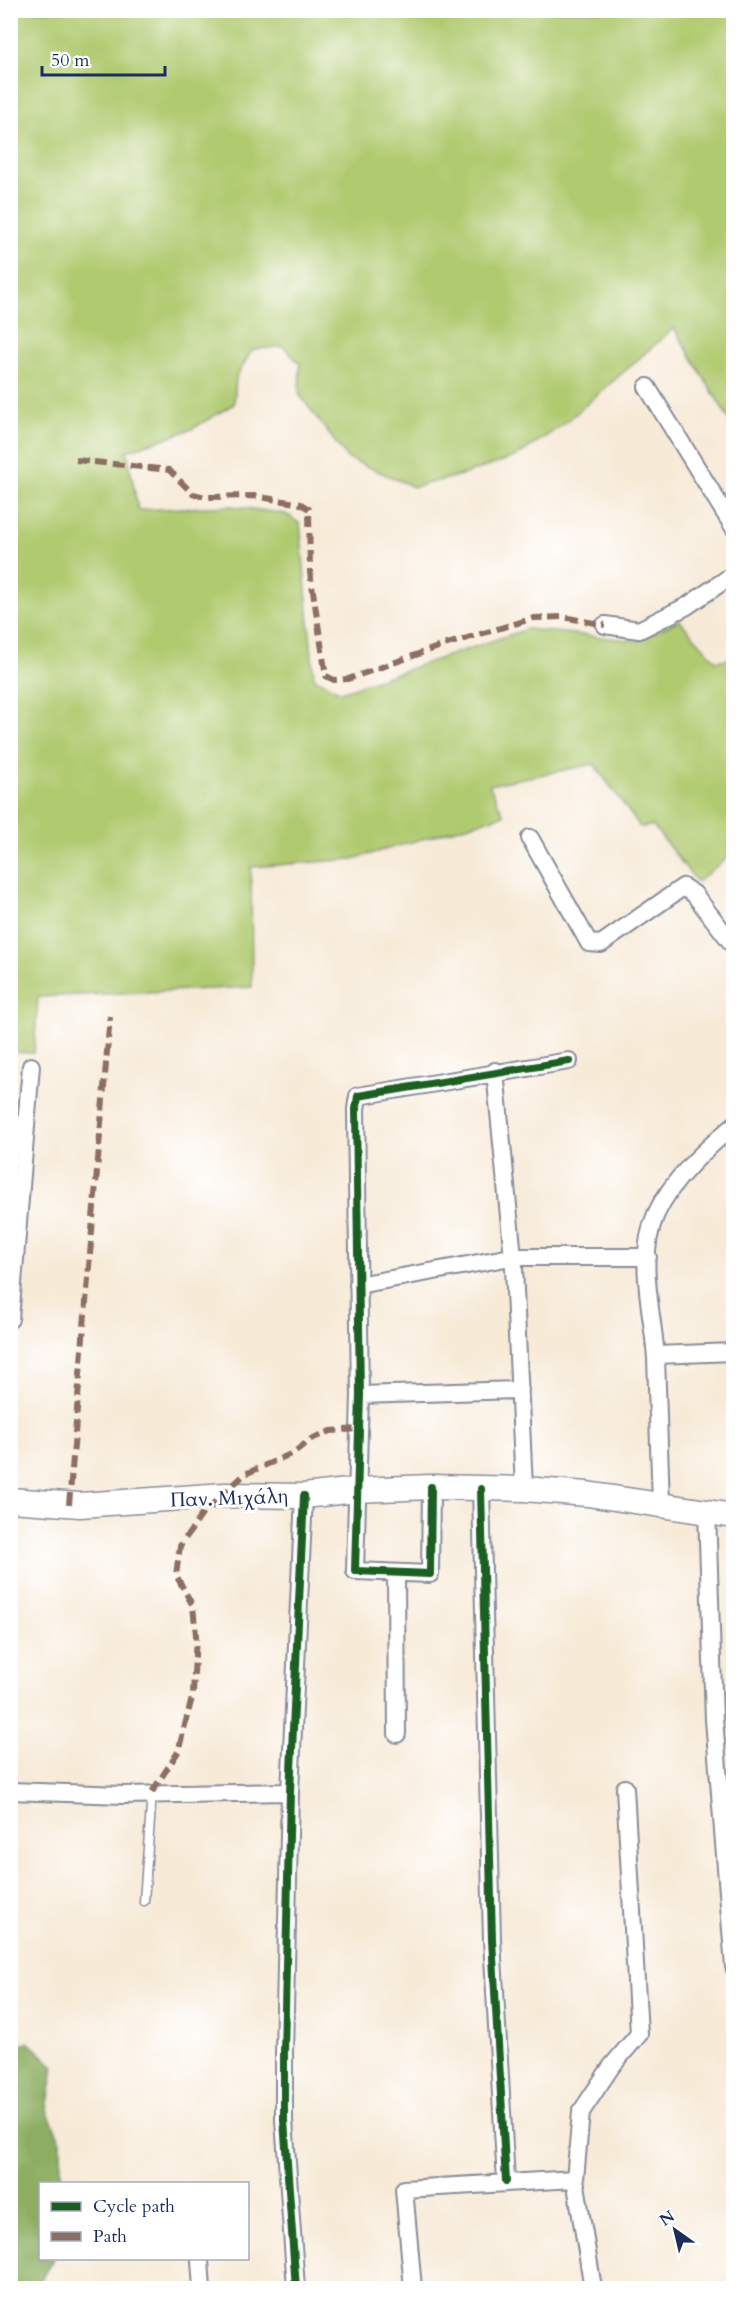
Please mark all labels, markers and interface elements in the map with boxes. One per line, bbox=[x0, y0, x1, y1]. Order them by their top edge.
scale bar bbox=[42, 39, 165, 77]
text: 50 m bbox=[51, 48, 90, 73]
street label: Παν. Μιχάλη bbox=[170, 1482, 288, 1514]
legend bbox=[39, 2182, 249, 2260]
text: Cycle path bbox=[93, 2194, 175, 2219]
north arrow bbox=[645, 2200, 705, 2260]
text: N bbox=[655, 2205, 679, 2231]
text: Path bbox=[93, 2224, 127, 2249]

